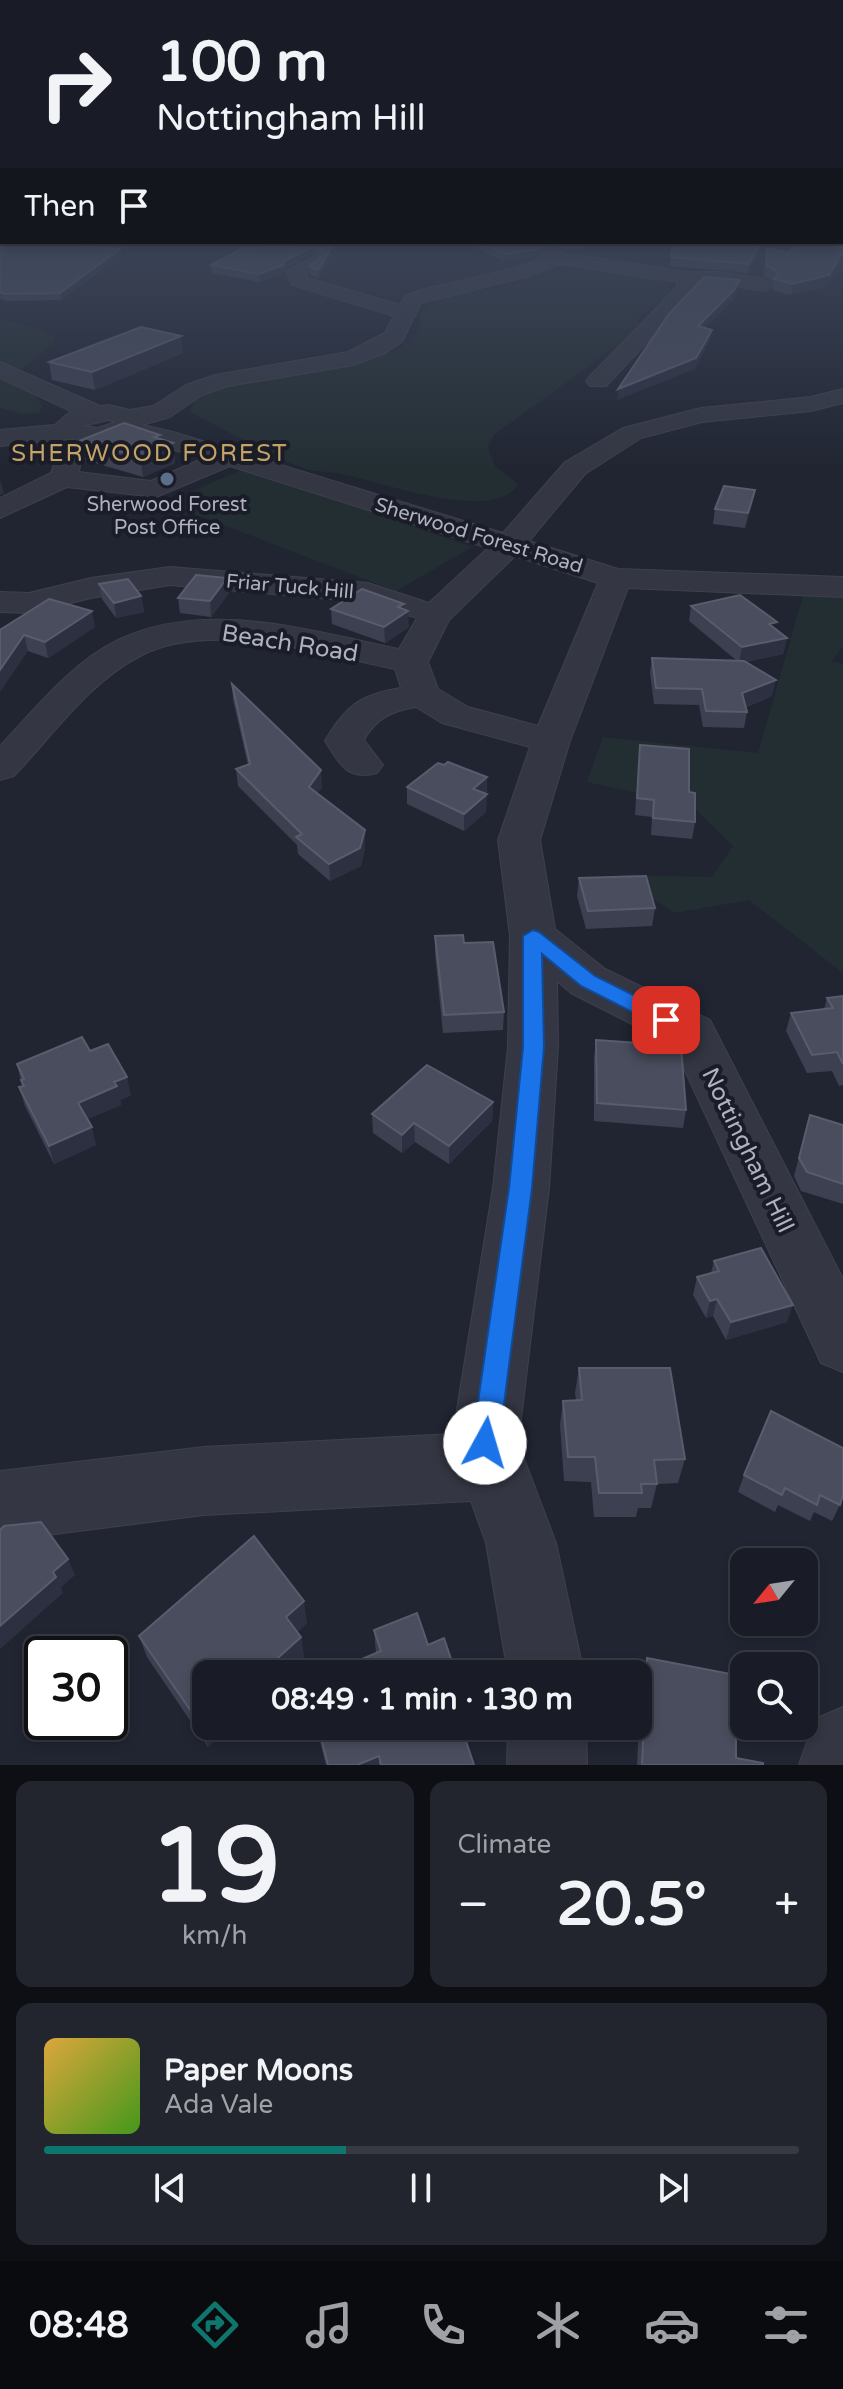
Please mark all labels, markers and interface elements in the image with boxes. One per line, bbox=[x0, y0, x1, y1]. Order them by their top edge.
text: 100 m bbox=[156, 29, 327, 96]
icon: right bbox=[24, 32, 128, 136]
text: Nottingham Hill bbox=[156, 97, 426, 140]
icon: arrive bbox=[112, 184, 156, 228]
text: Then bbox=[24, 188, 96, 225]
district label: SHERWOOD FOREST bbox=[11, 439, 289, 468]
marker: Sherwood Forest Post Office bbox=[158, 470, 176, 488]
place label: Sherwood Forest Post Office bbox=[87, 493, 248, 540]
street label: Sherwood Forest Road bbox=[372, 493, 585, 579]
street label: Friar Tuck Hill bbox=[225, 569, 355, 605]
street label: Beach Road bbox=[220, 618, 360, 669]
pin bbox=[632, 986, 700, 1054]
icon: arrive bbox=[644, 998, 688, 1042]
street label: Nottingham Hill bbox=[695, 1063, 800, 1237]
position arrow bbox=[443, 1401, 527, 1485]
north arrow bbox=[730, 1548, 818, 1636]
map controls bbox=[730, 1548, 818, 1740]
speed limit sign: 30 bbox=[24, 1636, 128, 1740]
button: search bbox=[730, 1652, 818, 1740]
text: 08:49 · 1 min · 130 m bbox=[271, 1681, 573, 1718]
text: 19 bbox=[149, 1805, 280, 1930]
text: Climate bbox=[458, 1829, 551, 1860]
text: 20.5° bbox=[556, 1869, 707, 1941]
text: − bbox=[458, 1879, 489, 1932]
text: + bbox=[774, 1879, 799, 1932]
text: km/h bbox=[182, 1920, 247, 1951]
text: Paper Moons bbox=[164, 2052, 353, 2089]
text: Ada Vale bbox=[164, 2089, 273, 2120]
icon: previous bbox=[148, 2166, 192, 2210]
icon: pause bbox=[399, 2166, 443, 2210]
icon: next bbox=[651, 2166, 695, 2210]
icon: directions bbox=[187, 2297, 243, 2353]
icon: music bbox=[301, 2297, 357, 2353]
icon: phone bbox=[415, 2297, 471, 2353]
icon: climate bbox=[530, 2297, 586, 2353]
icon: car bbox=[644, 2297, 700, 2353]
icon: filters bbox=[758, 2297, 814, 2353]
text: 08:48 bbox=[29, 2304, 129, 2347]

